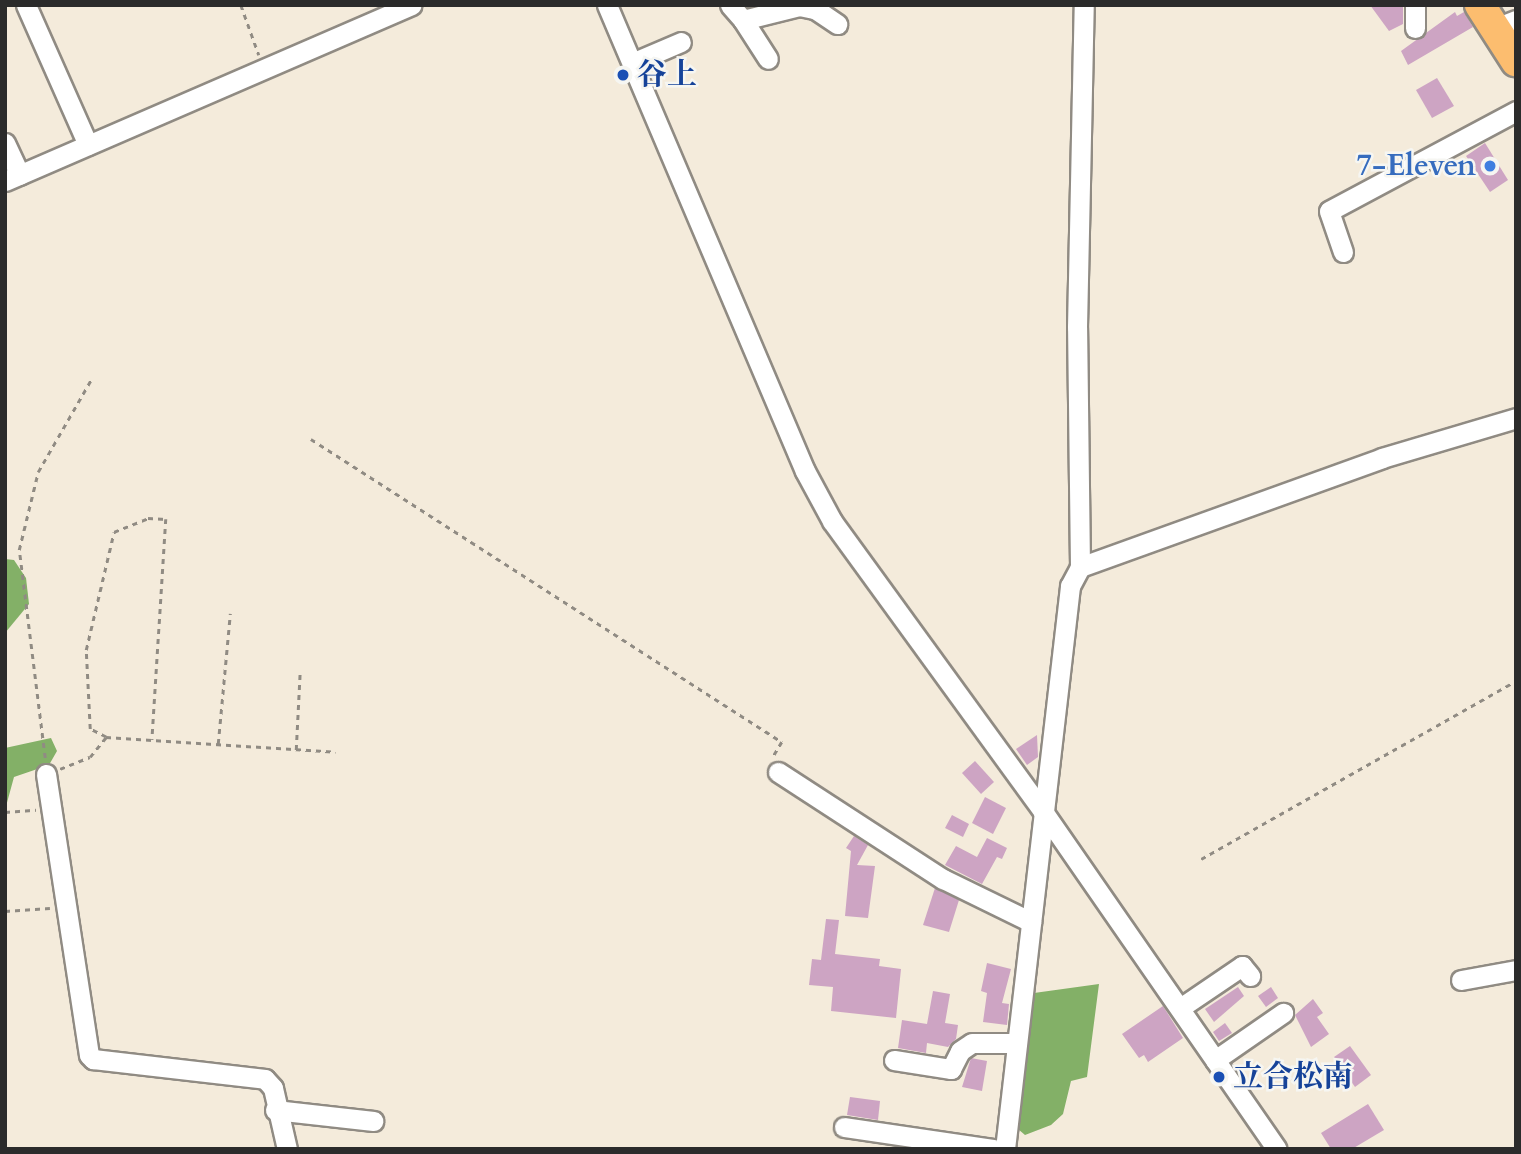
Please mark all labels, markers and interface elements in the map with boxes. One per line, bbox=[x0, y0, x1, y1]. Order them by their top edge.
place label: 谷上 bbox=[637, 57, 697, 93]
marker: 谷上 bbox=[615, 67, 631, 83]
place label: 7-Eleven bbox=[1357, 148, 1476, 184]
marker: 7-Eleven bbox=[1482, 158, 1498, 174]
place label: 立合松南 bbox=[1233, 1059, 1353, 1095]
marker: 立合松南 bbox=[1211, 1069, 1227, 1085]

